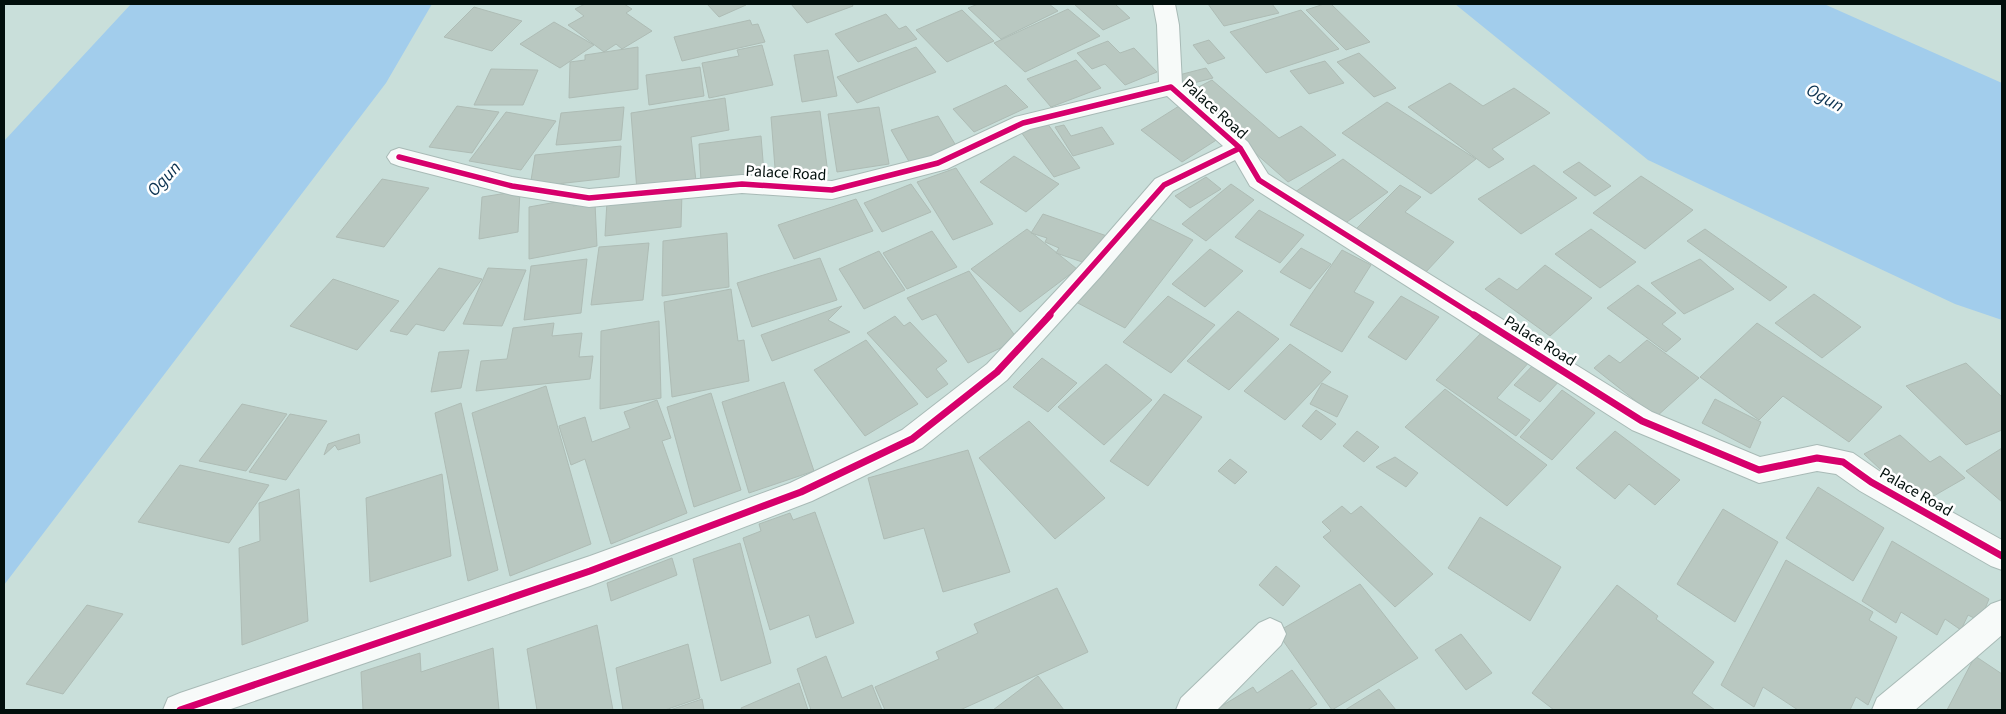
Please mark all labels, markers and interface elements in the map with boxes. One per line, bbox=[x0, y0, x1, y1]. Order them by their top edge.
street label: Palace Road bbox=[1178, 74, 1252, 144]
water label: Ogun bbox=[1802, 77, 1848, 119]
water label: Ogun bbox=[141, 156, 187, 202]
street label: Palace Road bbox=[745, 160, 827, 186]
street label: Palace Road bbox=[1500, 310, 1580, 372]
street label: Palace Road bbox=[1875, 462, 1957, 522]

